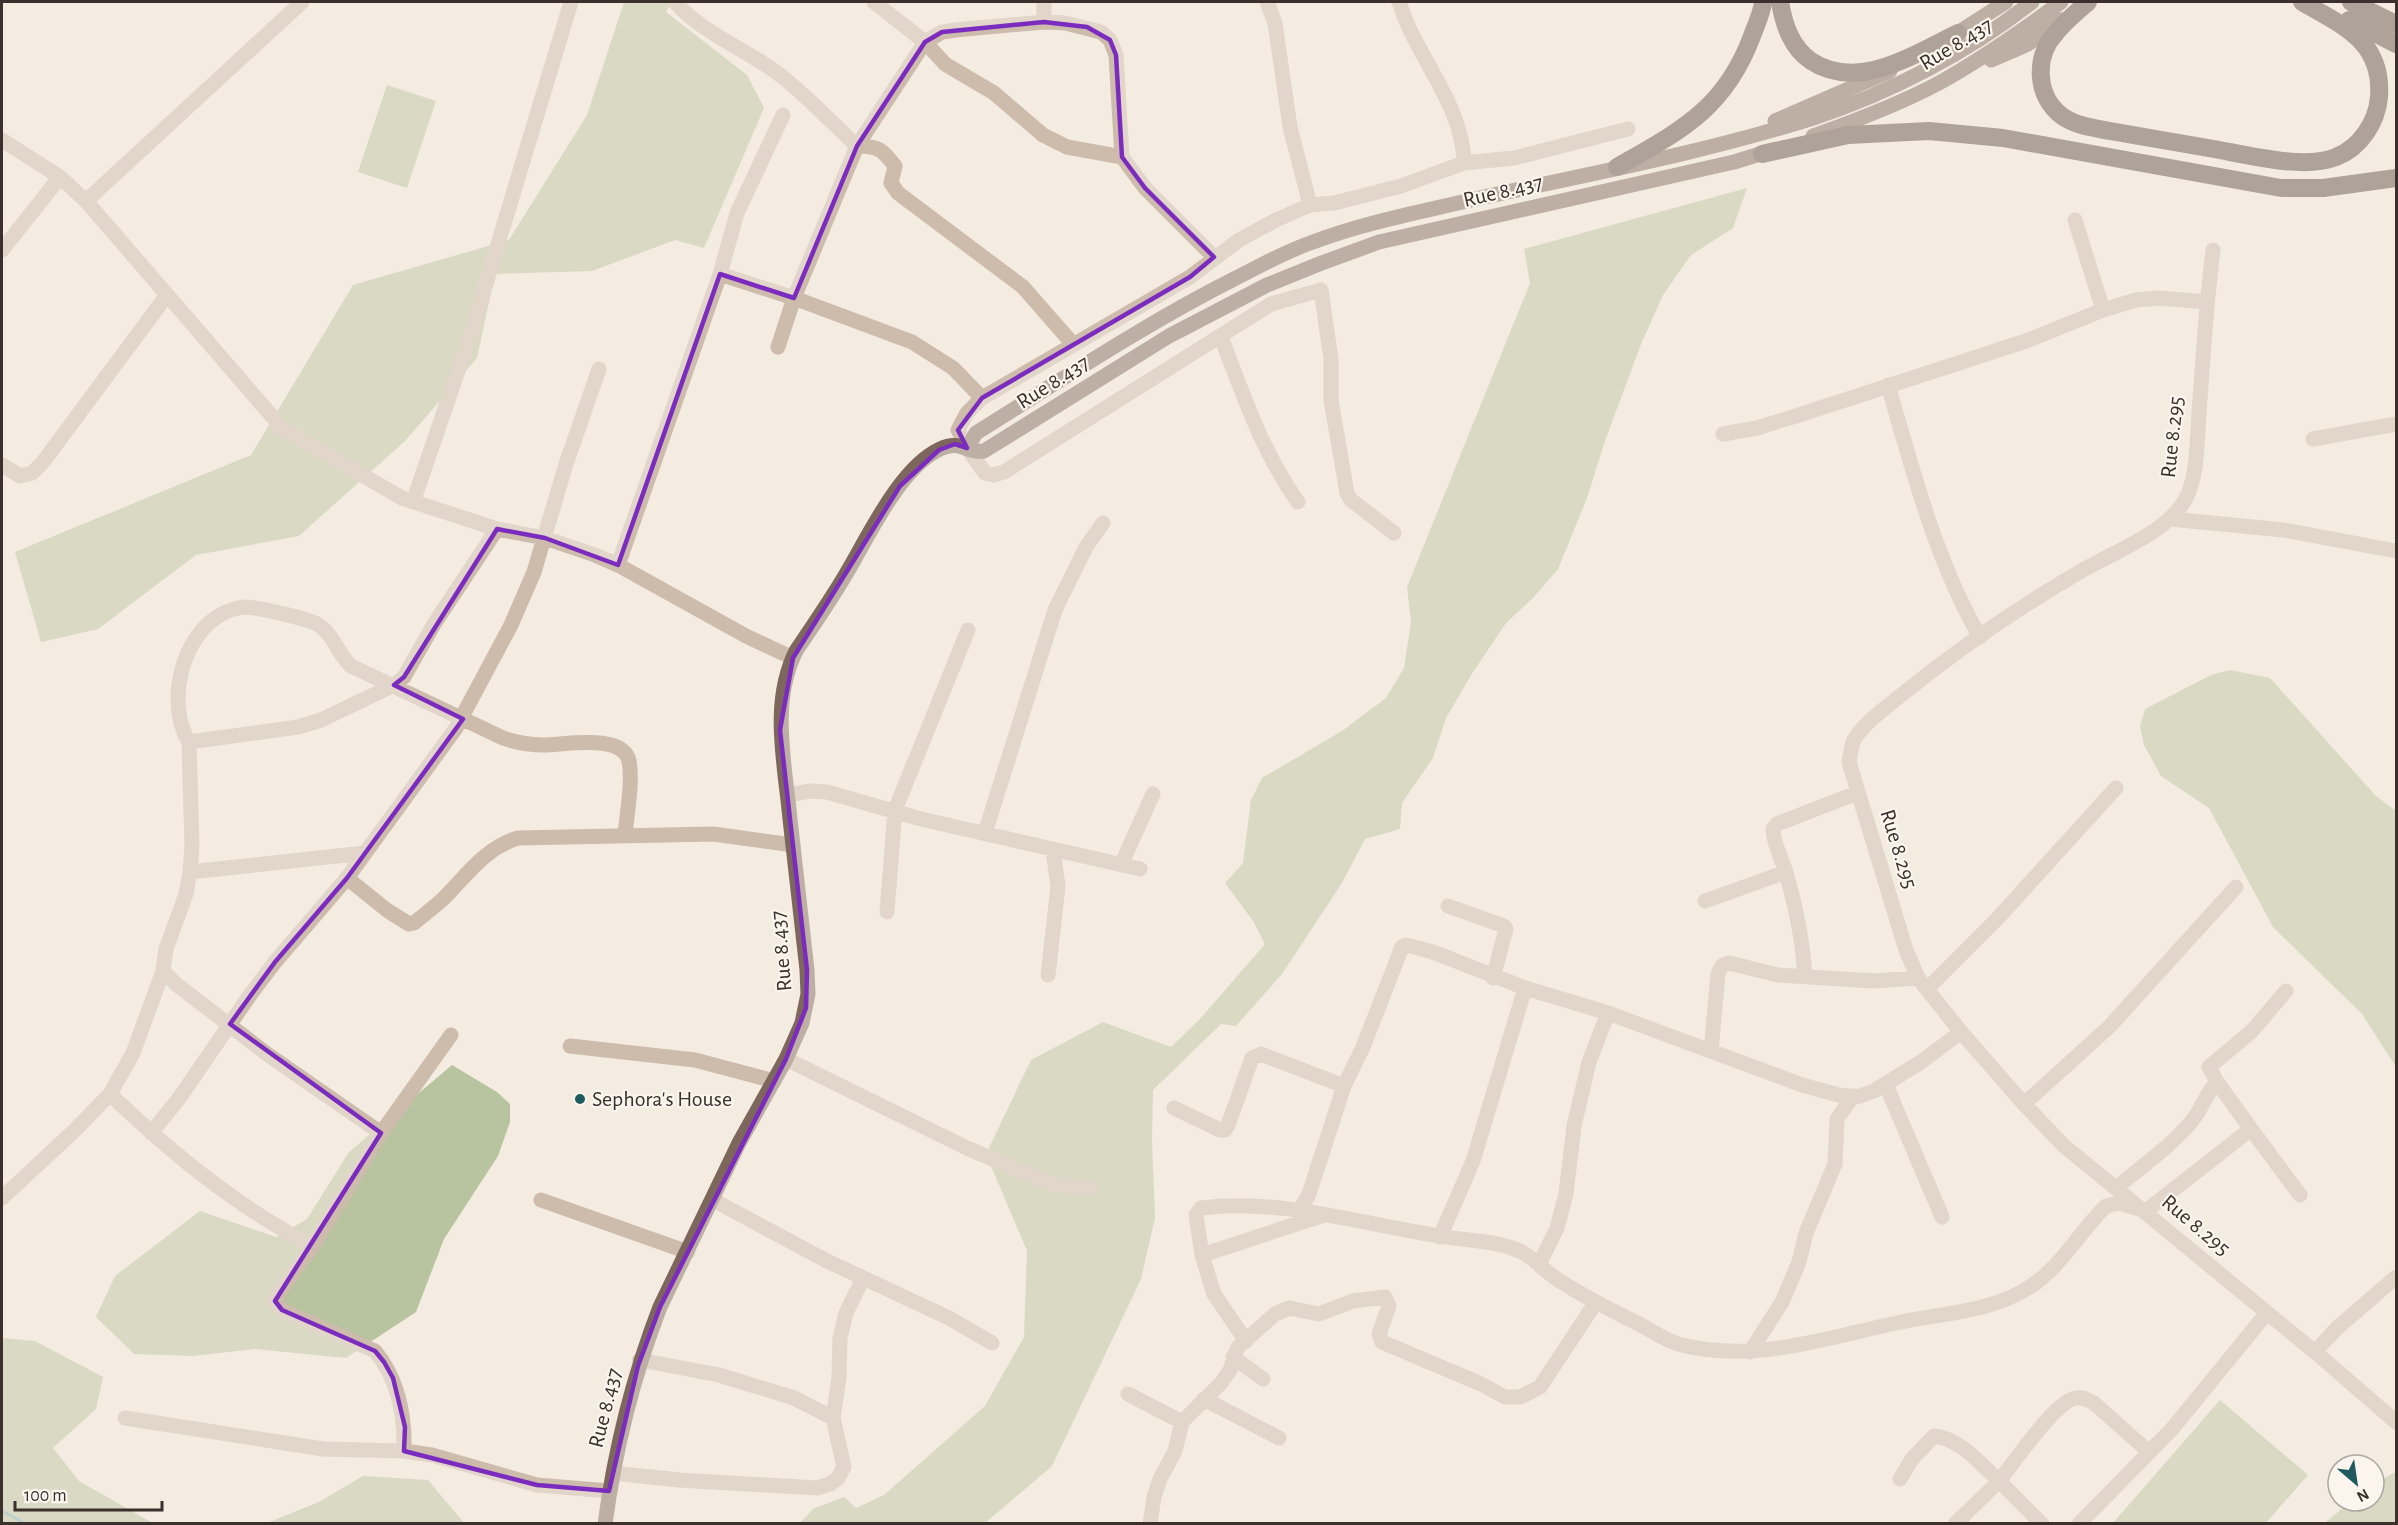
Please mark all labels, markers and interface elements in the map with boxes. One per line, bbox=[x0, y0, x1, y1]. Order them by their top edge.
street label: Rue 8.437 bbox=[1916, 14, 1996, 74]
street label: Rue 8.437 bbox=[1461, 171, 1545, 211]
street label: Rue 8.437 bbox=[1013, 351, 1093, 413]
street label: Rue 8.295 bbox=[2157, 395, 2187, 479]
street label: Rue 8.295 bbox=[1877, 807, 1921, 891]
street label: Rue 8.437 bbox=[767, 910, 795, 992]
place label: Sephora's House bbox=[592, 1088, 732, 1110]
marker: Sephora's House bbox=[573, 1092, 587, 1106]
street label: Rue 8.295 bbox=[2158, 1190, 2234, 1260]
street label: Rue 8.437 bbox=[585, 1366, 625, 1450]
north arrow bbox=[2326, 1453, 2386, 1513]
scale bar bbox=[15, 1474, 162, 1512]
text: N bbox=[2354, 1486, 2372, 1505]
text: 100 m bbox=[24, 1487, 67, 1505]

